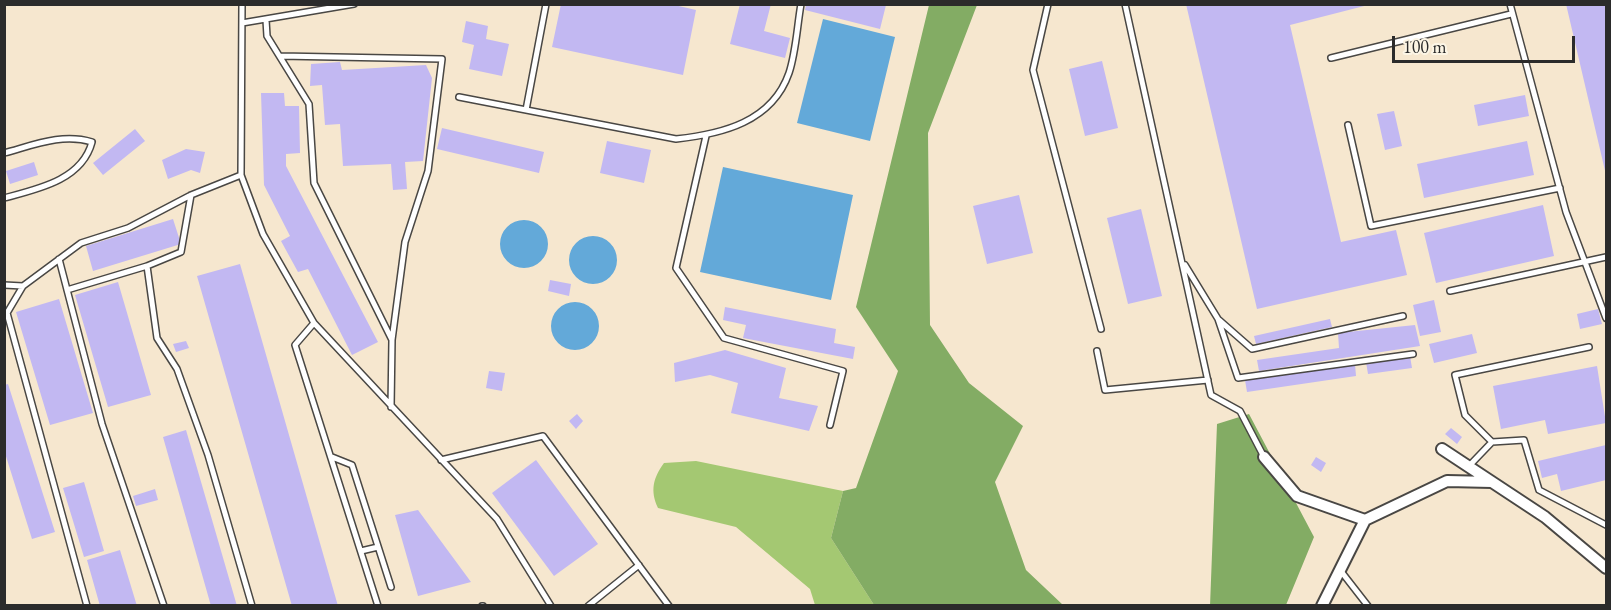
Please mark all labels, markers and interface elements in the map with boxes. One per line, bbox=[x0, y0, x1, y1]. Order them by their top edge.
scale bar bbox=[1395, 24, 1578, 62]
text: 100 m bbox=[1403, 35, 1447, 58]

